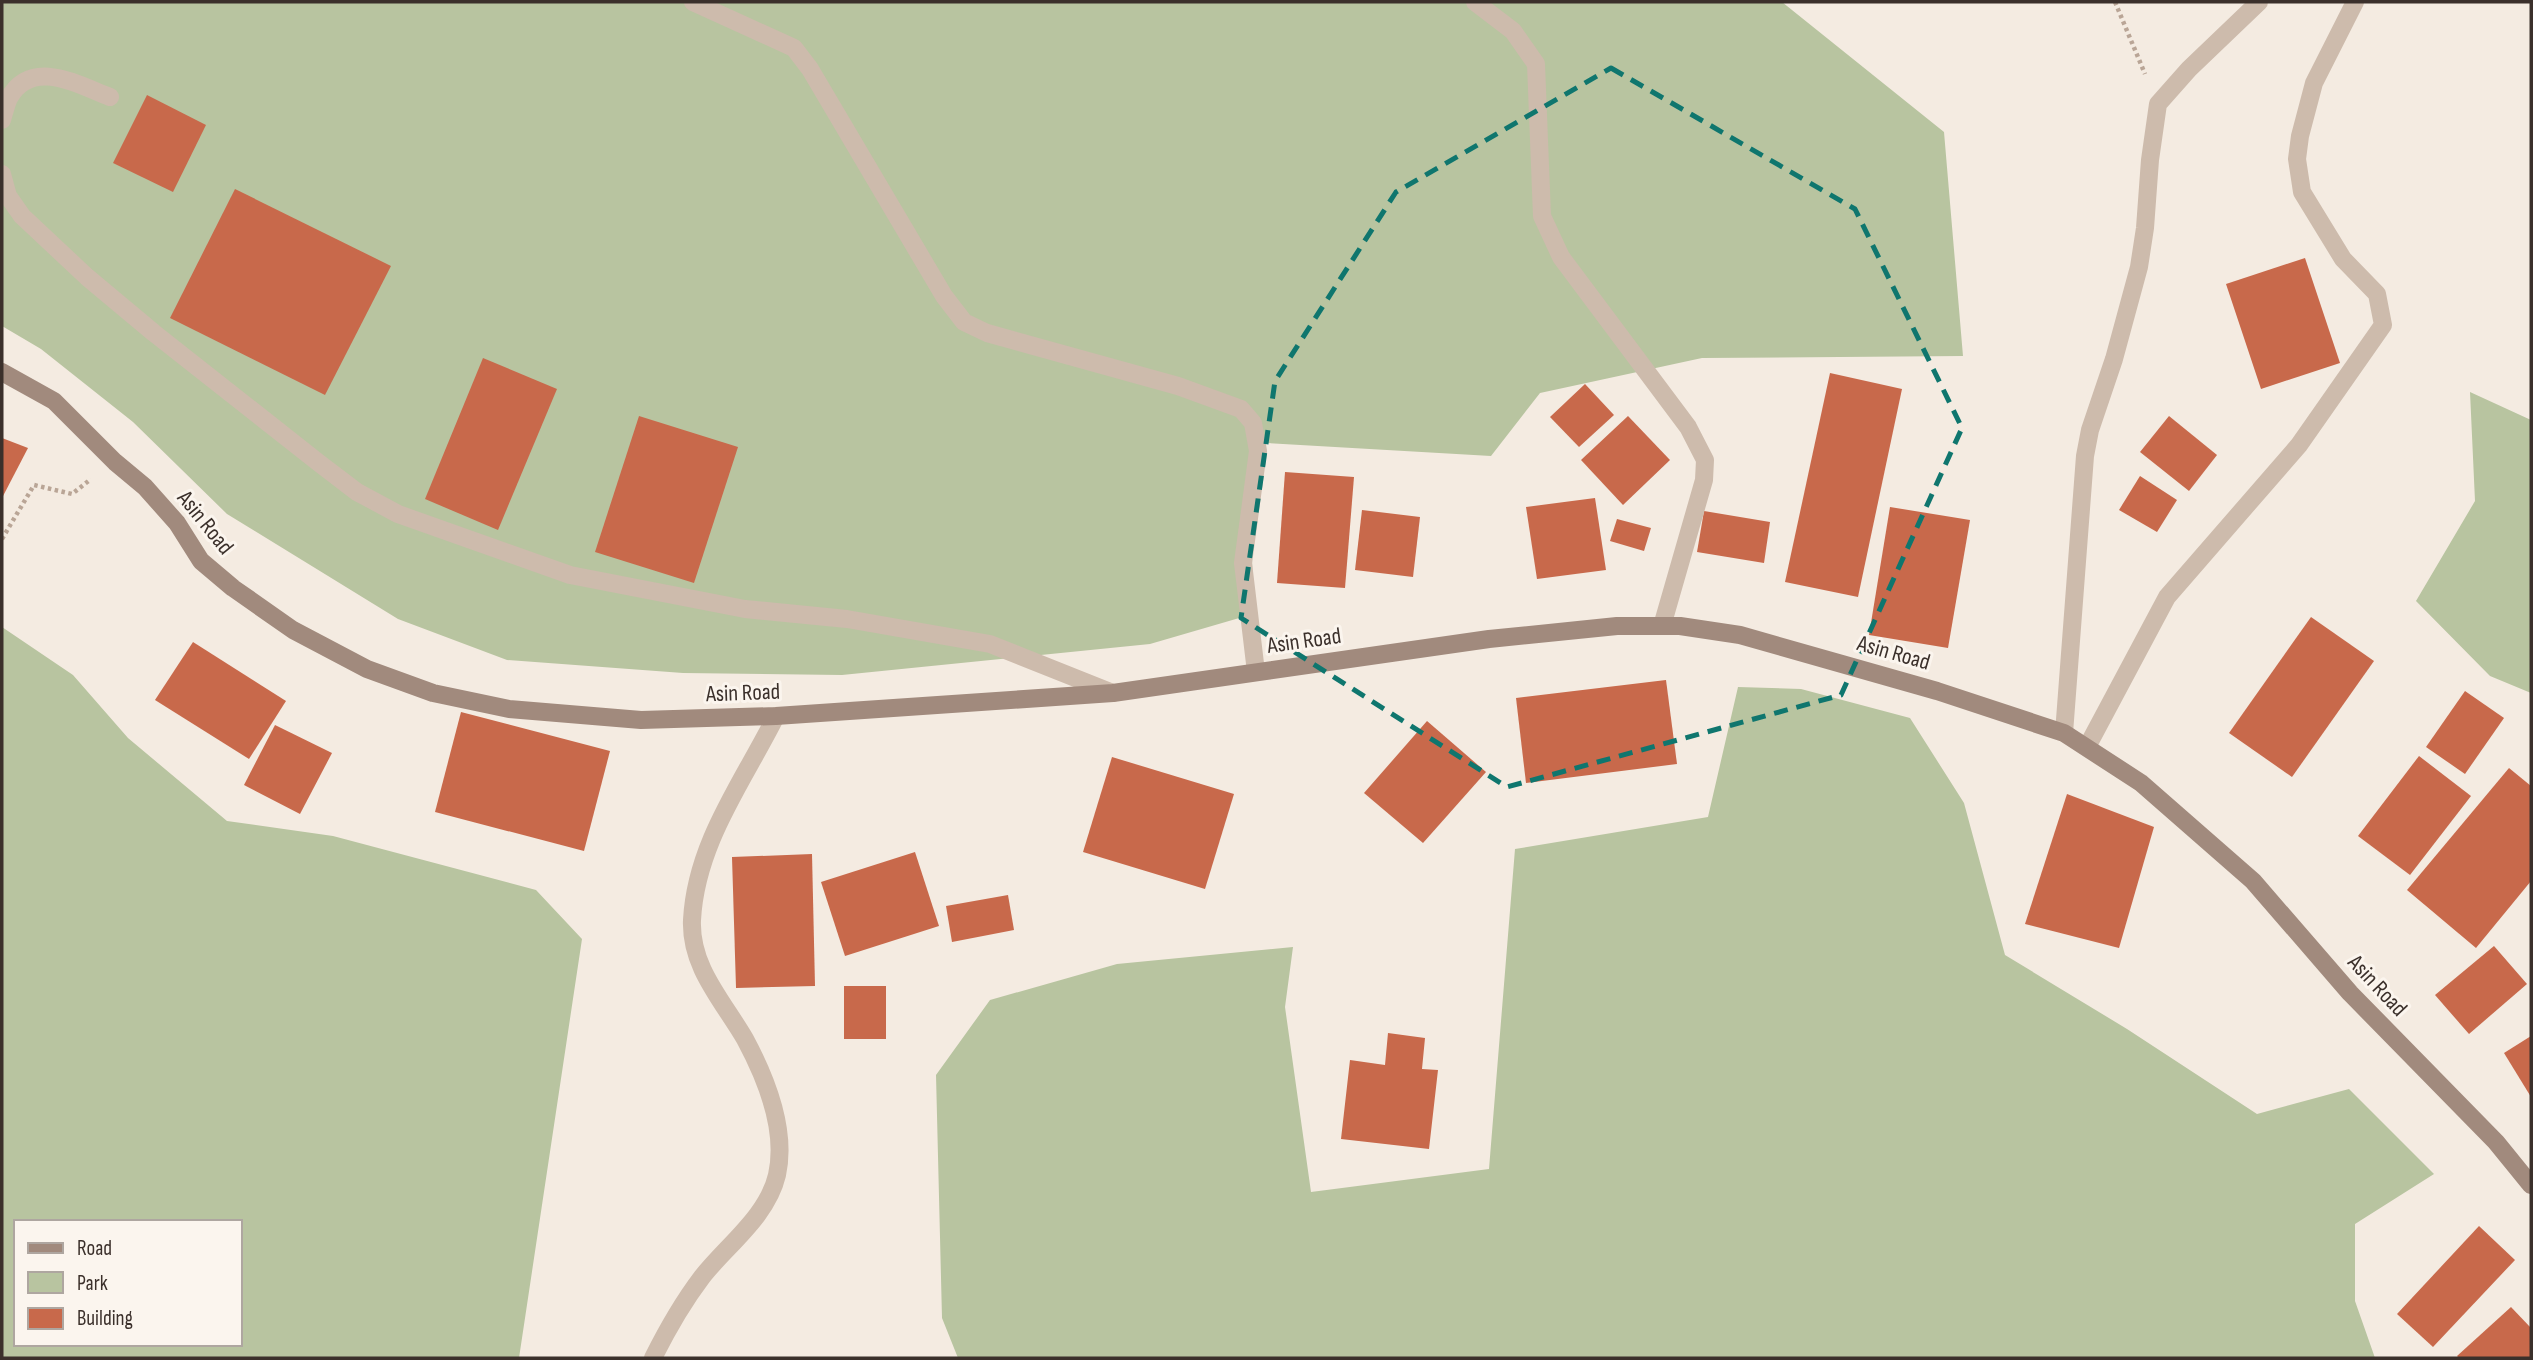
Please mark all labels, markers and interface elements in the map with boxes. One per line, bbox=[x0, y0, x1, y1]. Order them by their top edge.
street label: Asin Road bbox=[170, 484, 239, 560]
street label: Asin Road bbox=[1264, 622, 1343, 660]
street label: Asin Road bbox=[1853, 629, 1933, 677]
street label: Asin Road bbox=[704, 678, 781, 708]
street label: Asin Road bbox=[2341, 948, 2413, 1022]
legend bbox=[14, 1220, 242, 1346]
text: Road bbox=[77, 1236, 112, 1261]
text: Park bbox=[77, 1271, 108, 1296]
text: Building bbox=[77, 1306, 133, 1331]

